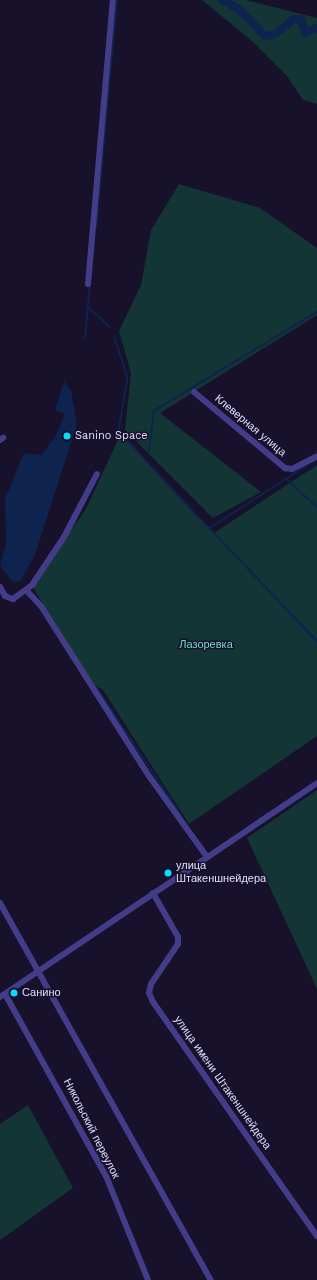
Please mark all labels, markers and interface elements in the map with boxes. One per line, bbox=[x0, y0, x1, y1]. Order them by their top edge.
street label: Клеверная улица bbox=[212, 392, 288, 460]
place label: Sanino Space bbox=[75, 429, 148, 443]
marker: Sanino Space bbox=[62, 431, 72, 441]
park label: Лазоревка bbox=[179, 638, 233, 652]
place label: улица Штакеншнейдера bbox=[176, 860, 266, 886]
marker: улица Штакеншнейдера bbox=[163, 868, 173, 878]
place label: Санино bbox=[22, 986, 61, 1000]
marker: Санино bbox=[9, 988, 19, 998]
street label: улица имени Штакеншнейдера bbox=[171, 1014, 273, 1152]
street label: Никольский переулок bbox=[60, 1077, 122, 1181]

